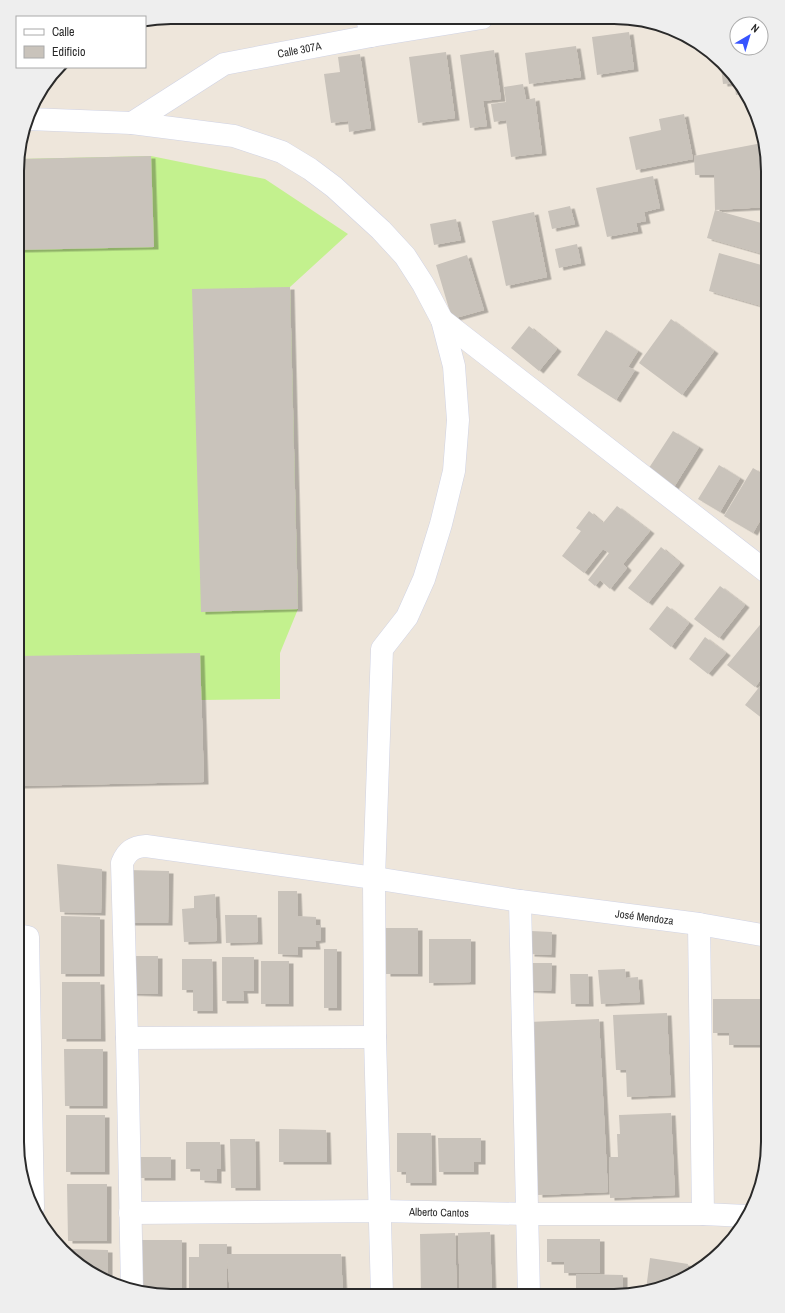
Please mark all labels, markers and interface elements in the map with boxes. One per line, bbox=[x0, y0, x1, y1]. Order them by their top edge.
legend bbox=[16, 16, 146, 68]
north arrow bbox=[729, 16, 769, 56]
text: N bbox=[748, 21, 762, 36]
text: Calle bbox=[52, 24, 74, 40]
street label: Calle 307A bbox=[276, 38, 323, 61]
text: Edificio bbox=[52, 44, 85, 60]
street label: José Mendoza bbox=[614, 906, 674, 928]
street label: Alberto Cantos bbox=[408, 1205, 470, 1220]

